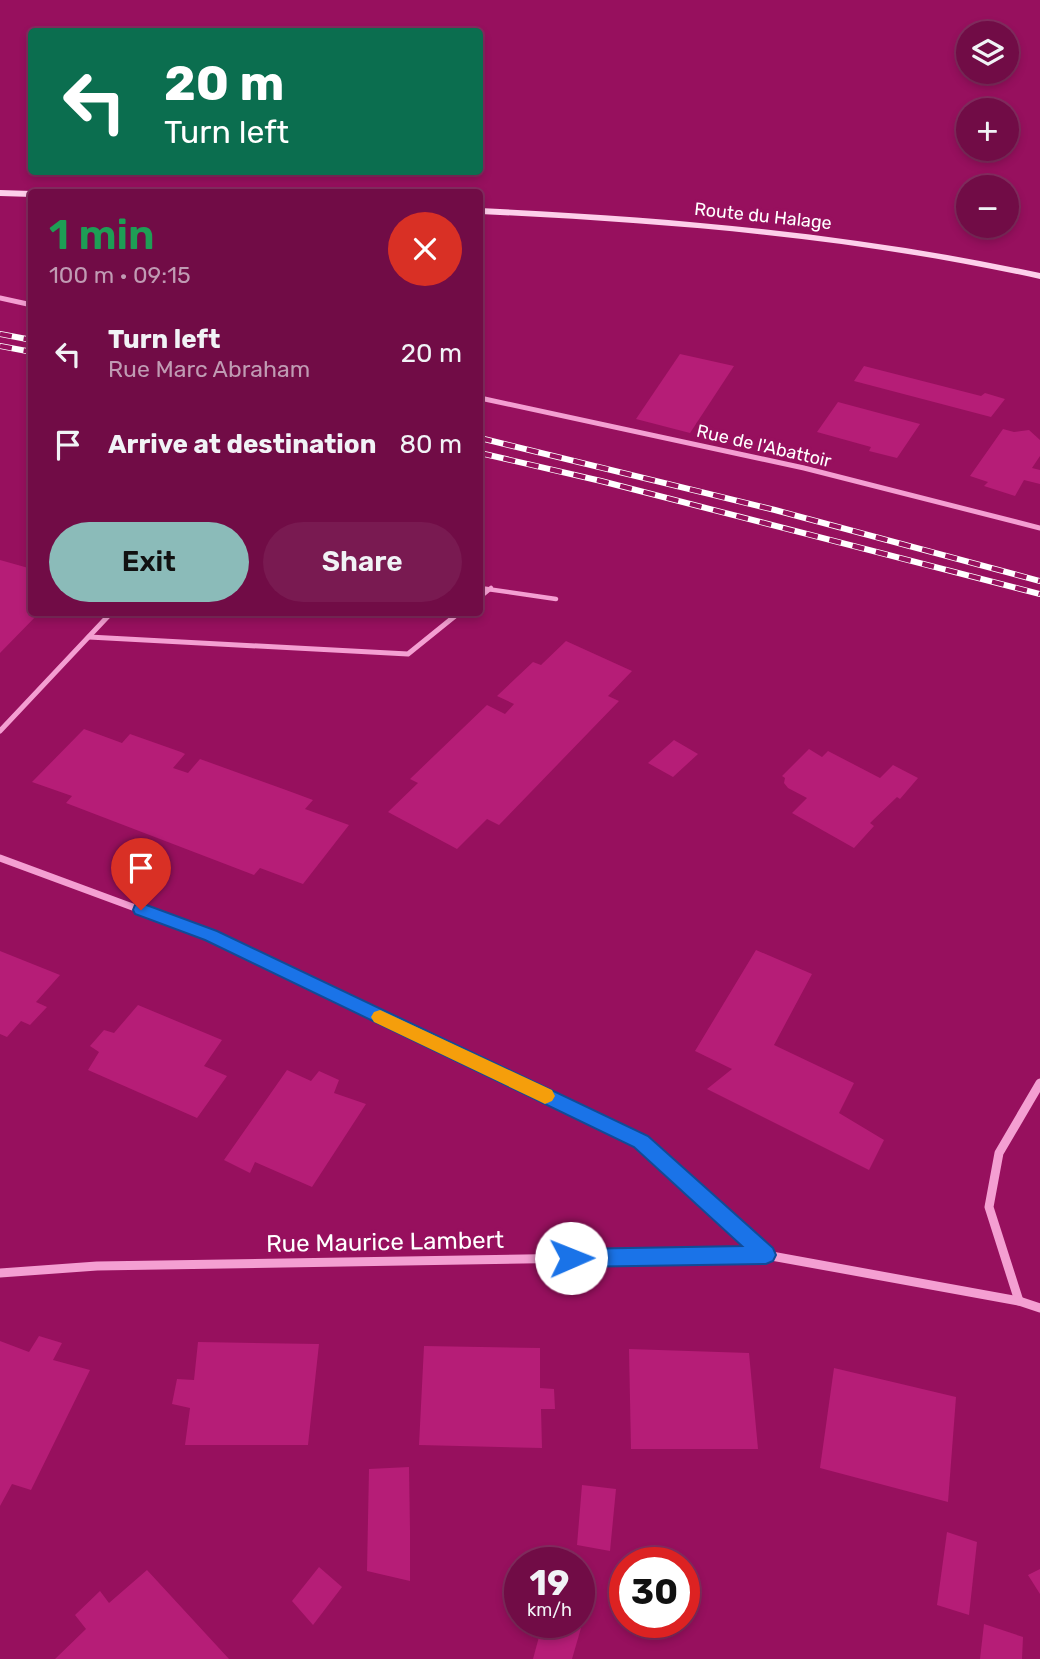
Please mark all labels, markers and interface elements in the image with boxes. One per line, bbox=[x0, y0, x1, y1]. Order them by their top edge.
map controls bbox=[956, 21, 1019, 238]
button: layers bbox=[956, 21, 1019, 84]
text: 20 m bbox=[164, 54, 285, 112]
icon: left bbox=[49, 56, 140, 147]
button: + bbox=[956, 98, 1019, 161]
text: Turn left bbox=[164, 113, 289, 151]
button: − bbox=[956, 175, 1019, 238]
street label: Route du Halage bbox=[693, 198, 833, 234]
text: 1 min bbox=[49, 210, 155, 260]
button: close bbox=[388, 212, 462, 286]
text: 100 m · 09:15 bbox=[49, 261, 191, 289]
text: Turn left bbox=[108, 324, 220, 355]
icon: left bbox=[49, 335, 87, 373]
text: 20 m bbox=[401, 338, 462, 369]
text: Rue Marc Abraham bbox=[108, 355, 310, 383]
street label: Rue de l'Abattoir bbox=[694, 420, 834, 472]
icon: arrive bbox=[49, 426, 87, 464]
text: Arrive at destination bbox=[108, 429, 376, 460]
text: 80 m bbox=[399, 429, 462, 460]
button: Exit bbox=[49, 522, 249, 602]
button: Share bbox=[263, 522, 462, 602]
pin bbox=[111, 838, 171, 910]
icon: arrive bbox=[122, 849, 160, 887]
position arrow bbox=[534, 1221, 608, 1295]
street label: Rue Maurice Lambert bbox=[266, 1226, 504, 1258]
speed limit sign: 30 bbox=[609, 1547, 700, 1638]
text: 19 bbox=[530, 1562, 569, 1604]
text: km/h bbox=[527, 1599, 572, 1621]

